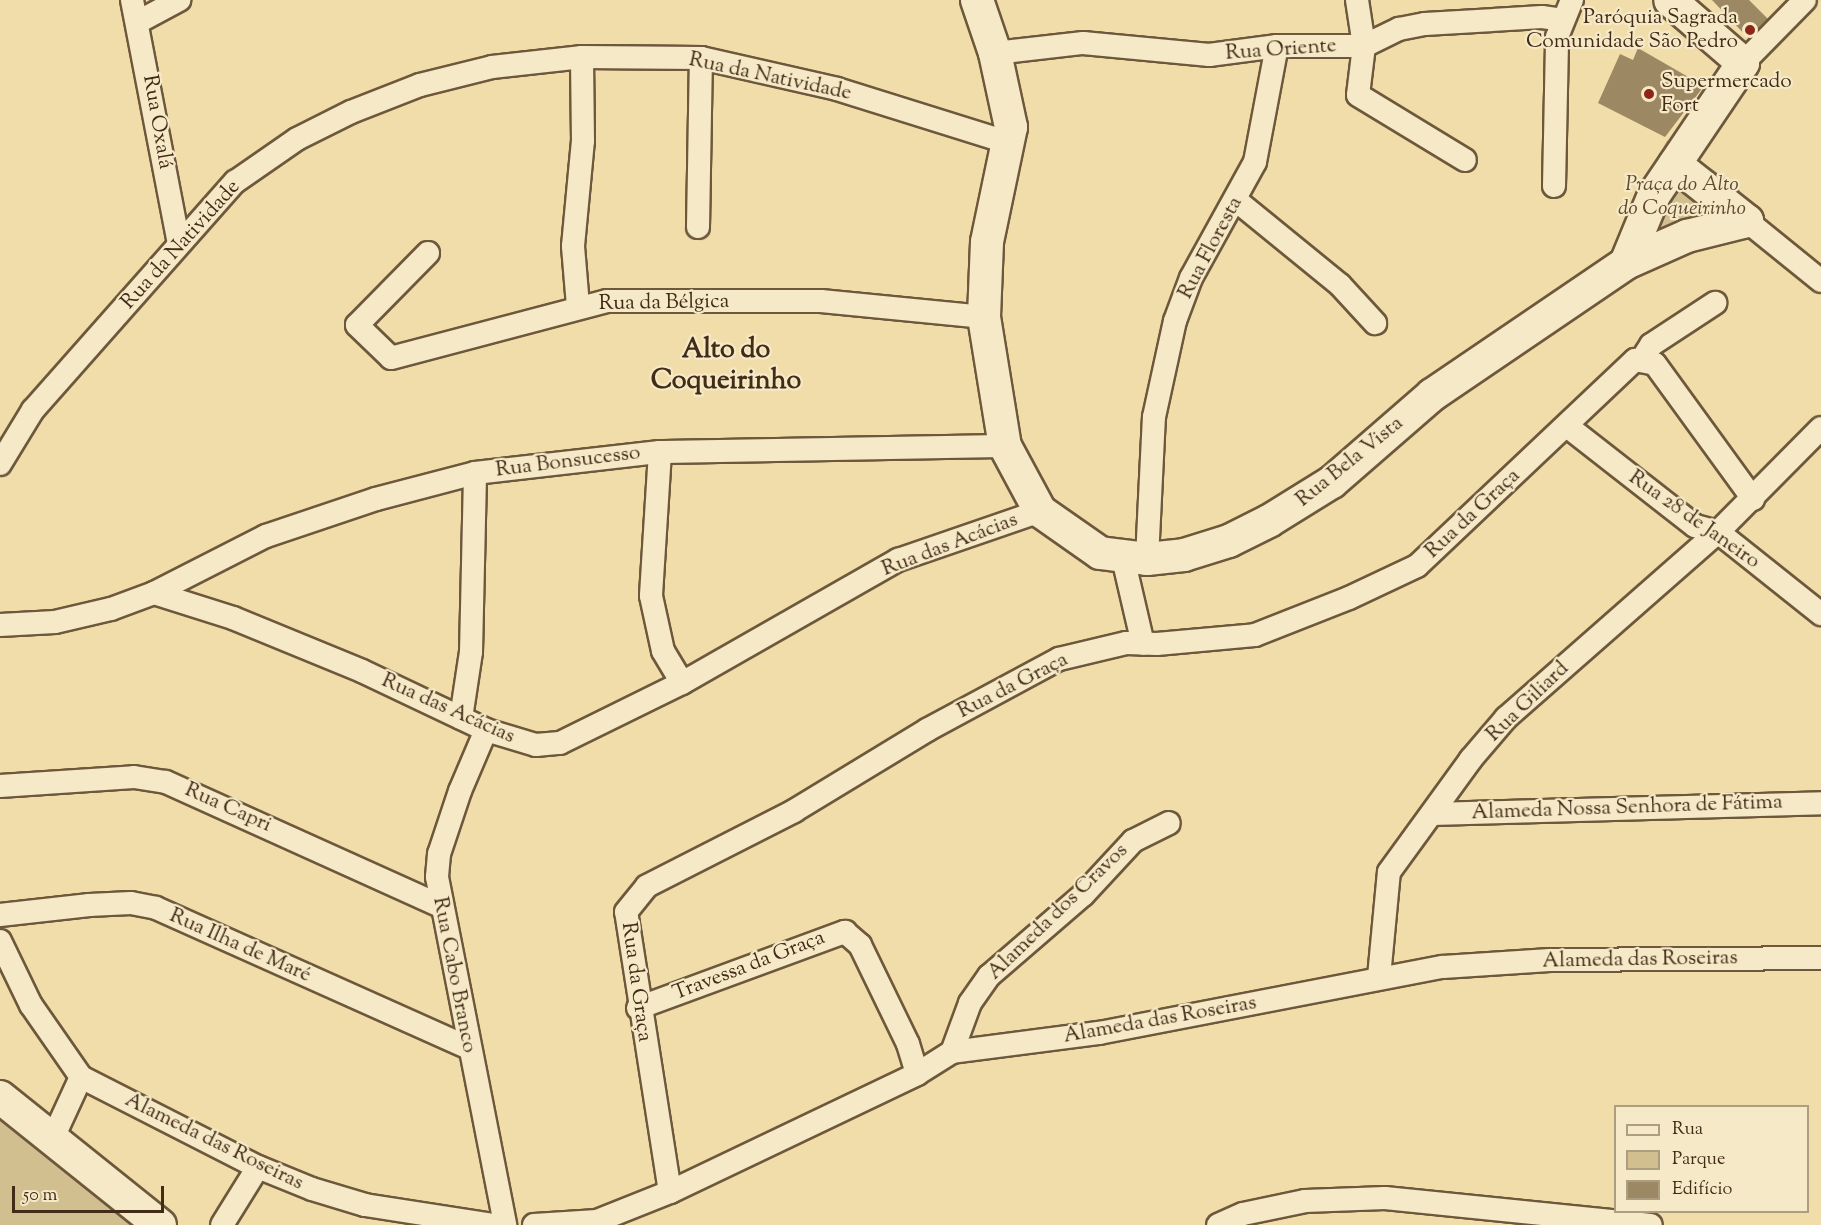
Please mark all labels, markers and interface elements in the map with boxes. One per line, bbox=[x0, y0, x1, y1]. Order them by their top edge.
place label: Paróquia Sagrada Comunidade São Pedro bbox=[1526, 5, 1738, 55]
marker: Paróquia Sagrada Comunidade São Pedro bbox=[1743, 23, 1757, 37]
street label: Rua Oriente bbox=[1225, 34, 1337, 66]
street label: Rua da Natividade bbox=[686, 47, 854, 107]
place label: Supermercado Fort bbox=[1661, 69, 1792, 119]
street label: Rua Oxalá bbox=[136, 73, 178, 171]
marker: Supermercado Fort bbox=[1642, 87, 1656, 101]
park label: Praça do Alto do Coqueirinho bbox=[1618, 172, 1746, 222]
street label: Rua da Natividade bbox=[116, 175, 246, 315]
street label: Rua Floresta bbox=[1174, 193, 1248, 303]
street label: Rua da Bélgica bbox=[599, 289, 729, 317]
district label: Alto do Coqueirinho bbox=[651, 334, 801, 397]
street label: Rua Bela Vista bbox=[1291, 411, 1409, 513]
street label: Rua Bonsucesso bbox=[494, 441, 642, 483]
street label: Rua da Graça bbox=[1420, 464, 1526, 564]
street label: Rua 28 de Janeiro bbox=[1624, 465, 1764, 575]
street label: Rua das Acácias bbox=[879, 508, 1021, 582]
street label: Rua da Graça bbox=[954, 647, 1072, 725]
street label: Rua Giliard bbox=[1482, 657, 1574, 747]
street label: Rua das Acácias bbox=[377, 668, 519, 750]
street label: Rua Capri bbox=[181, 778, 275, 838]
street label: Alameda Nossa Senhora de Fátima bbox=[1471, 790, 1783, 826]
street label: Alameda dos Cravos bbox=[983, 839, 1133, 985]
street label: Rua Cabo Branco bbox=[427, 895, 481, 1055]
street label: Rua Ilha de Maré bbox=[165, 904, 315, 988]
street label: Rua da Graça bbox=[615, 921, 657, 1043]
street label: Travessa da Graça bbox=[670, 925, 828, 1007]
street label: Alameda das Roseiras bbox=[1542, 946, 1738, 974]
street label: Alameda das Roseiras bbox=[1062, 991, 1258, 1049]
street label: Alameda das Roseiras bbox=[121, 1088, 307, 1196]
legend bbox=[1614, 1105, 1809, 1213]
text: Rua bbox=[1672, 1117, 1703, 1143]
text: Parque bbox=[1672, 1147, 1725, 1173]
scale bar bbox=[15, 1174, 166, 1212]
text: Edifício bbox=[1672, 1177, 1732, 1203]
text: 50 m bbox=[23, 1183, 57, 1209]

